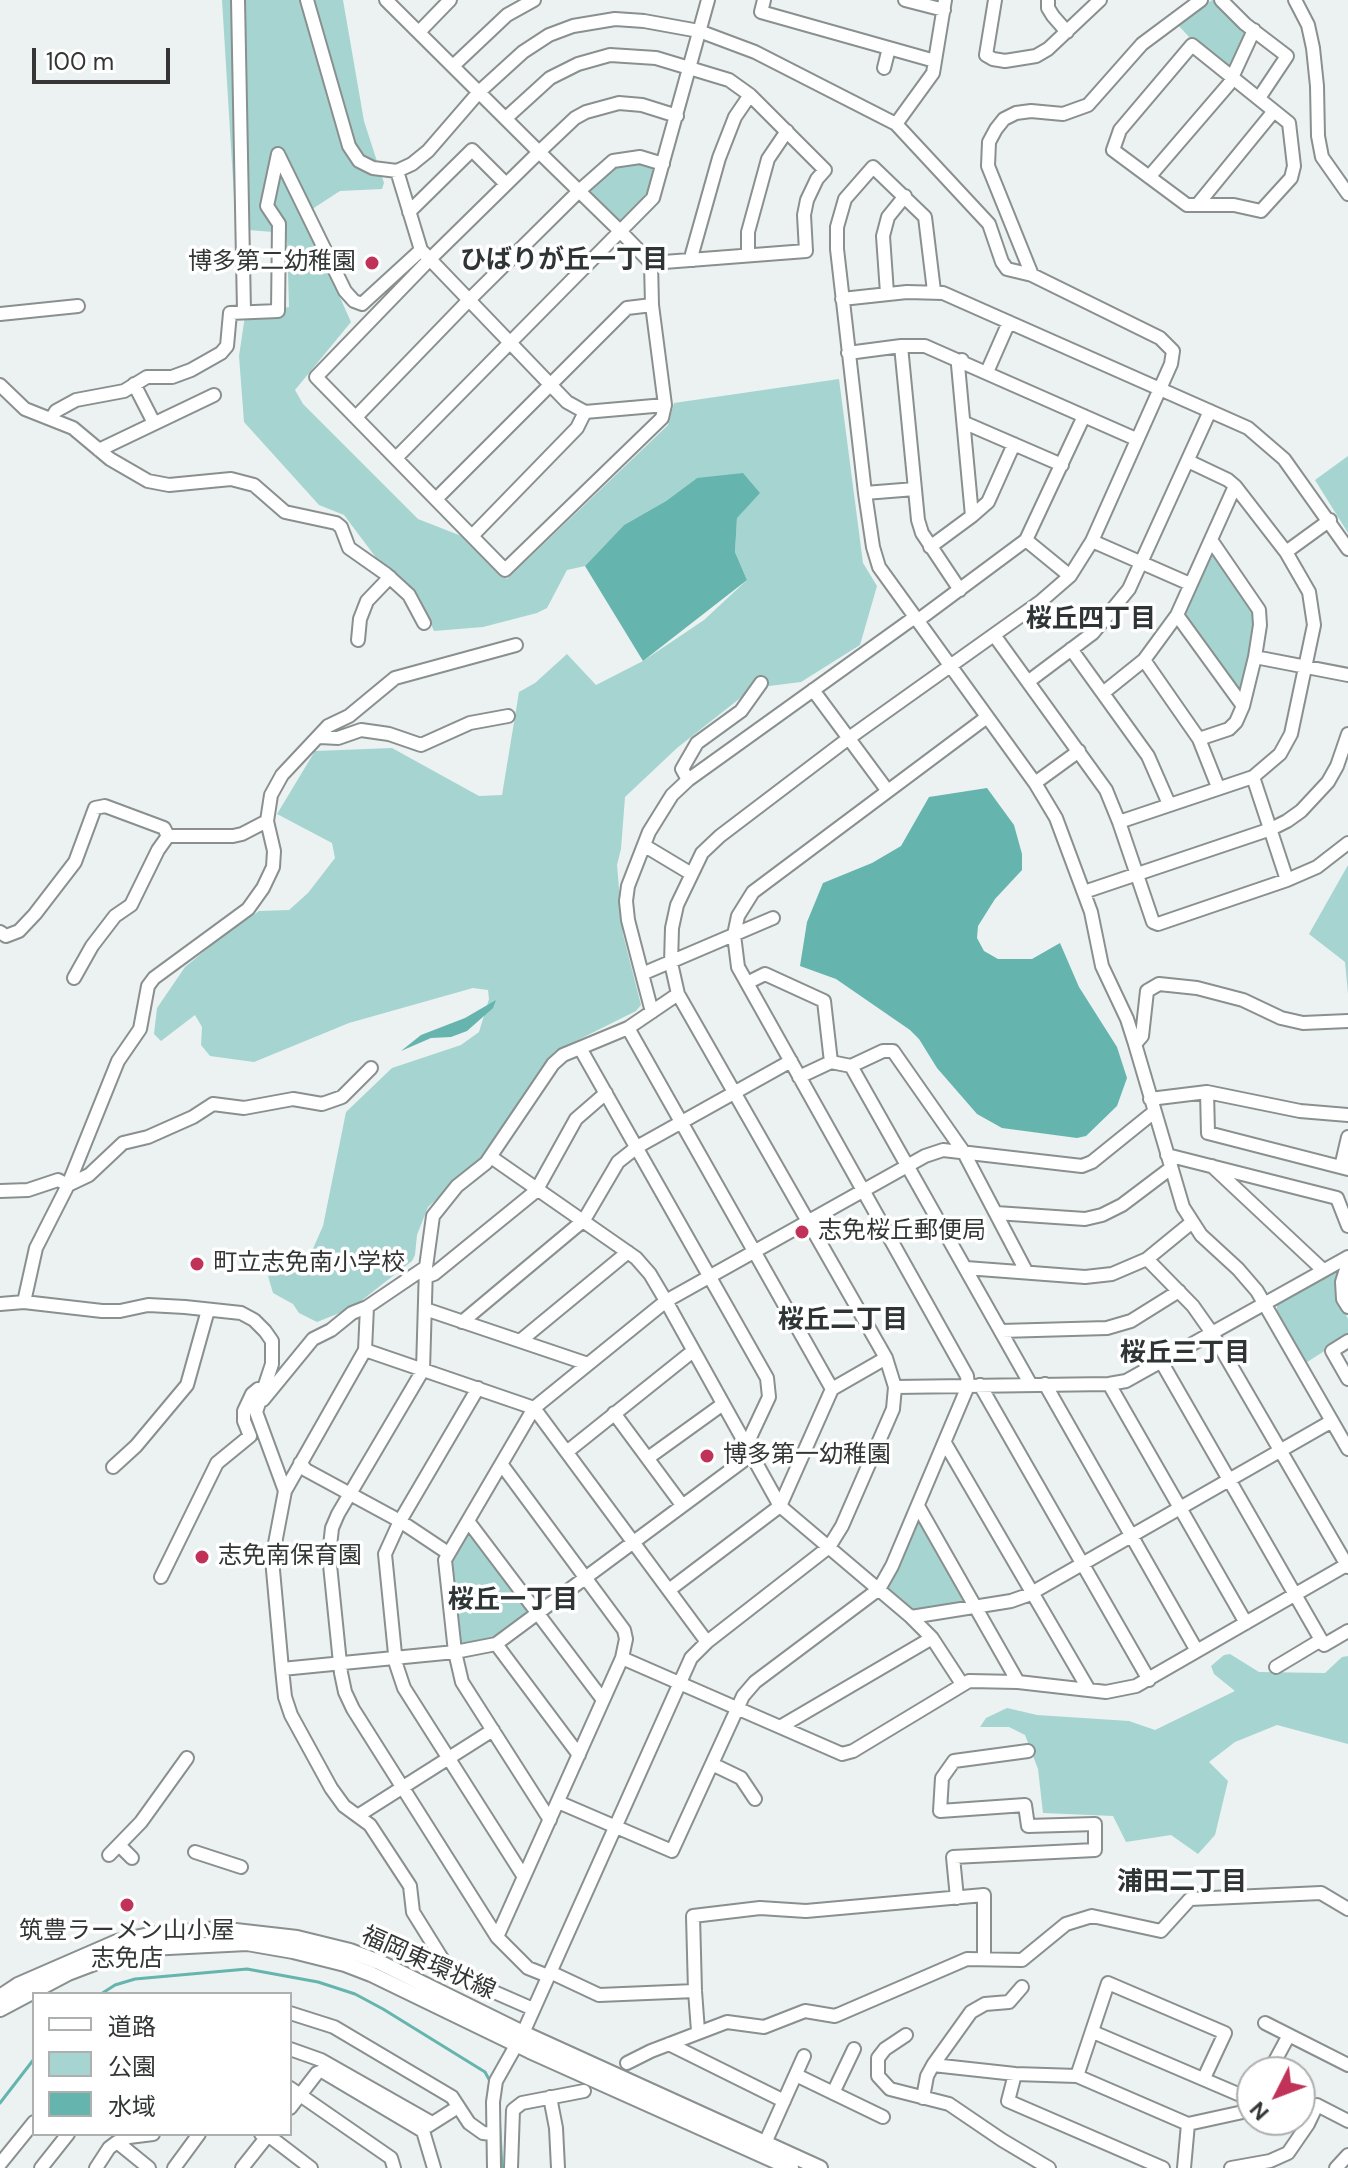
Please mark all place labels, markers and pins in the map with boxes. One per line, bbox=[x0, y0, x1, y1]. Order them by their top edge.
place label: 博多第二幼稚園 bbox=[188, 249, 356, 277]
marker: 博多第二幼稚園 bbox=[363, 254, 381, 272]
place label: 志免桜丘郵便局 bbox=[818, 1218, 986, 1246]
marker: 志免桜丘郵便局 bbox=[793, 1223, 811, 1241]
place label: 町立志免南小学校 bbox=[213, 1250, 405, 1278]
marker: 町立志免南小学校 bbox=[188, 1255, 206, 1273]
place label: 博多第一幼稚園 bbox=[723, 1442, 891, 1470]
marker: 博多第一幼稚園 bbox=[698, 1447, 716, 1465]
place label: 志免南保育園 bbox=[218, 1543, 362, 1571]
marker: 志免南保育園 bbox=[193, 1548, 211, 1566]
marker: 筑豊ラーメン山小屋 志免店 bbox=[118, 1896, 136, 1914]
place label: 筑豊ラーメン山小屋 志免店 bbox=[19, 1918, 235, 1974]

